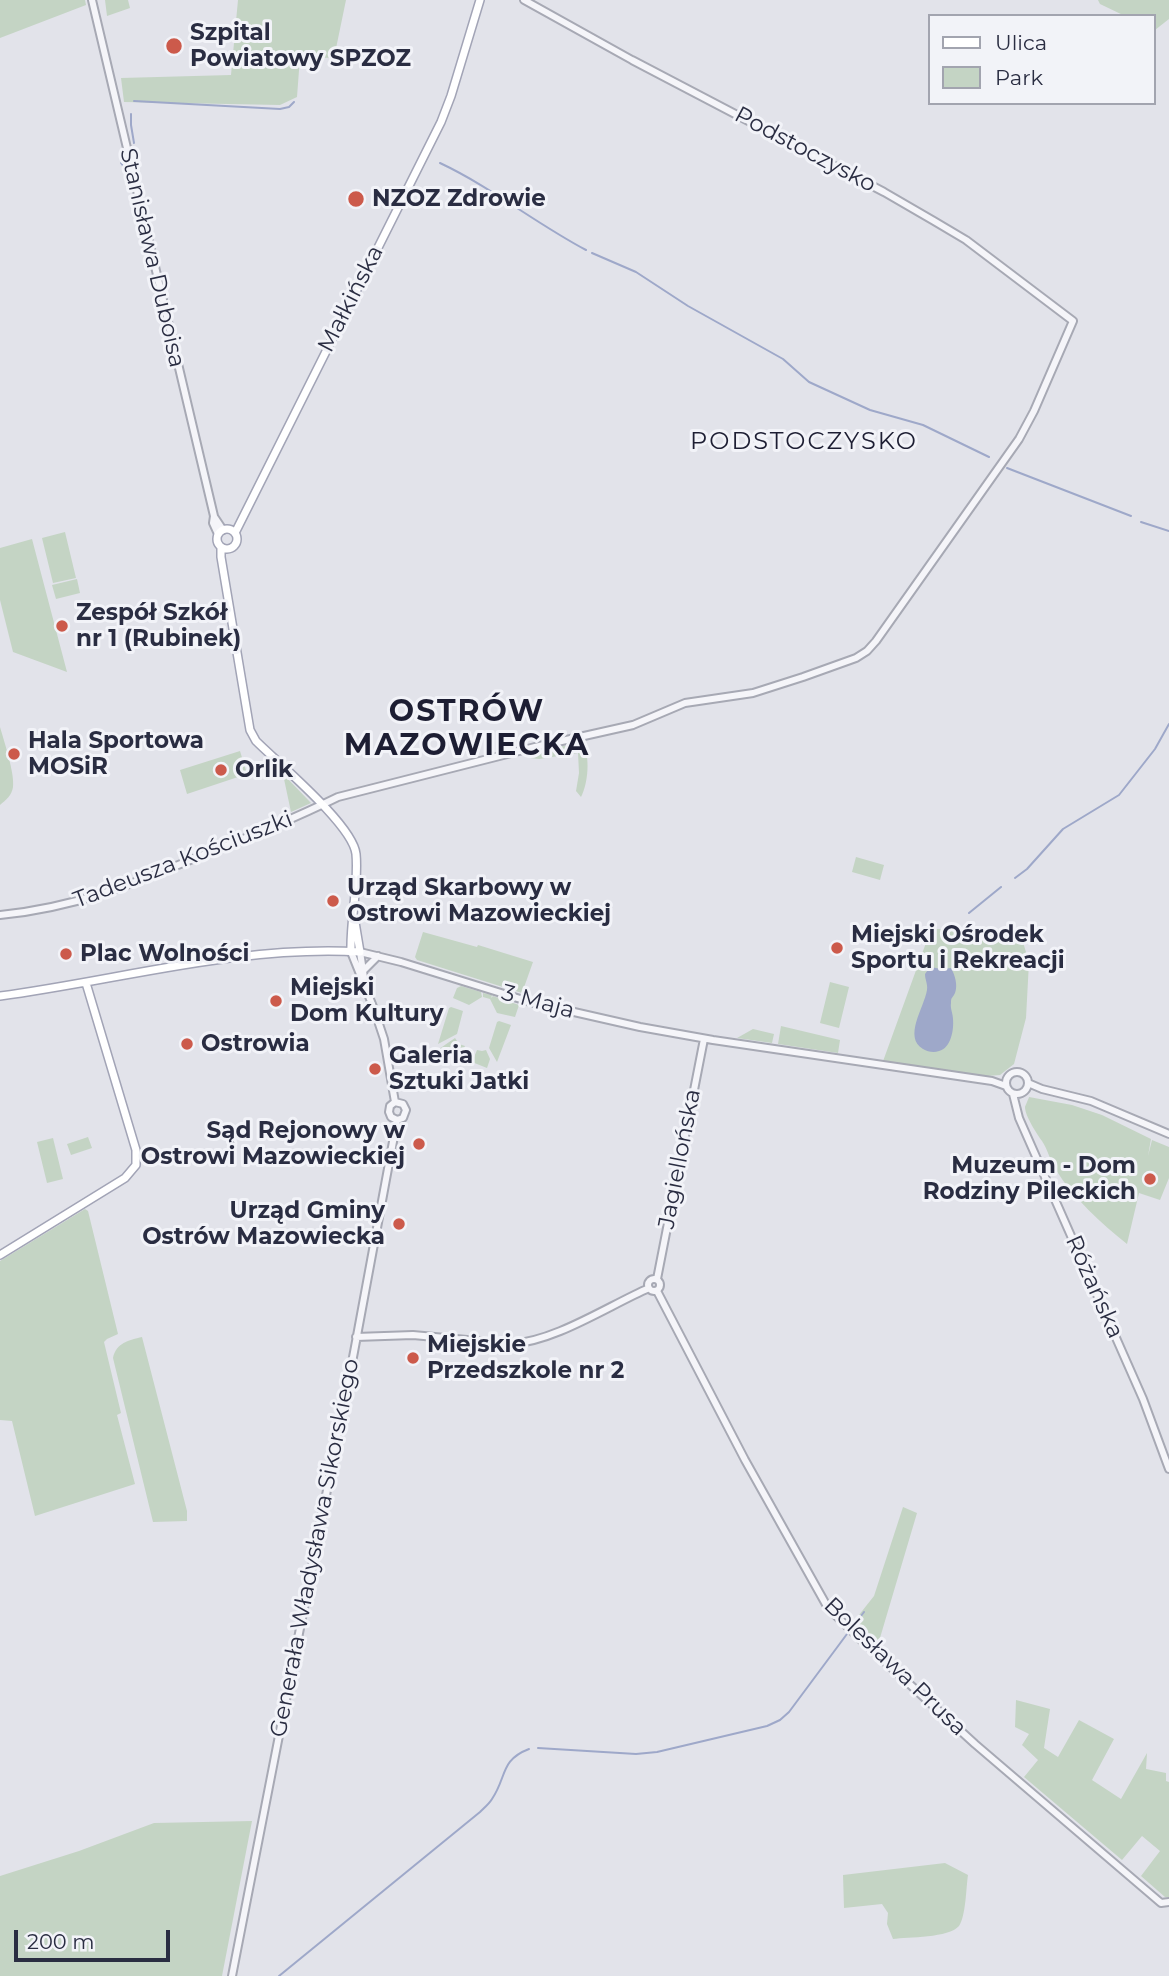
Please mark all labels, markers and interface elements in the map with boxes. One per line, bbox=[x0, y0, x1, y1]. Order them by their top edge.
legend bbox=[928, 14, 1155, 105]
place label: Szpital Powiatowy SPZOZ bbox=[190, 19, 411, 73]
text: Ulica bbox=[995, 30, 1047, 55]
marker: Szpital Powiatowy SPZOZ bbox=[164, 36, 184, 56]
text: Park bbox=[995, 65, 1043, 90]
street label: Podstoczysko bbox=[730, 101, 880, 199]
street label: Stanisława Duboisa bbox=[113, 146, 191, 370]
place label: NZOZ Zdrowie bbox=[372, 185, 546, 213]
marker: NZOZ Zdrowie bbox=[346, 189, 366, 209]
street label: Małkińska bbox=[312, 241, 390, 357]
district label: PODSTOCZYSKO bbox=[692, 428, 916, 456]
place label: Zespół Szkół nr 1 (Rubinek) bbox=[76, 599, 241, 653]
marker: Zespół Szkół nr 1 (Rubinek) bbox=[54, 618, 70, 634]
district label: OSTRÓW MAZOWIECKA bbox=[345, 694, 589, 764]
place label: Hala Sportowa MOSiR bbox=[28, 727, 204, 781]
marker: Hala Sportowa MOSiR bbox=[6, 746, 22, 762]
place label: Orlik bbox=[235, 756, 293, 784]
marker: Orlik bbox=[213, 762, 229, 778]
street label: Tadeusza Kościuszki bbox=[70, 805, 296, 915]
place label: Urząd Skarbowy w Ostrowi Mazowieckiej bbox=[347, 874, 611, 928]
marker: Urząd Skarbowy w Ostrowi Mazowieckiej bbox=[325, 893, 341, 909]
place label: Miejski Ośrodek Sportu i Rekreacji bbox=[851, 921, 1065, 975]
place label: Plac Wolności bbox=[80, 940, 249, 968]
marker: Miejski Ośrodek Sportu i Rekreacji bbox=[829, 940, 845, 956]
marker: Plac Wolności bbox=[58, 946, 74, 962]
place label: Miejski Dom Kultury bbox=[290, 974, 444, 1028]
street label: 3 Maja bbox=[498, 979, 578, 1025]
marker: Miejski Dom Kultury bbox=[268, 993, 284, 1009]
place label: Ostrowia bbox=[201, 1030, 310, 1058]
marker: Ostrowia bbox=[179, 1036, 195, 1052]
place label: Galeria Sztuki Jatki bbox=[389, 1042, 529, 1096]
marker: Galeria Sztuki Jatki bbox=[367, 1061, 383, 1077]
street label: Jagiellońska bbox=[653, 1087, 707, 1231]
place label: Sąd Rejonowy w Ostrowi Mazowieckiej bbox=[141, 1117, 405, 1171]
marker: Sąd Rejonowy w Ostrowi Mazowieckiej bbox=[411, 1136, 427, 1152]
place label: Muzeum - Dom Rodziny Pileckich bbox=[923, 1152, 1136, 1206]
marker: Muzeum - Dom Rodziny Pileckich bbox=[1142, 1171, 1158, 1187]
place label: Urząd Gminy Ostrów Mazowiecka bbox=[142, 1197, 385, 1251]
marker: Urząd Gminy Ostrów Mazowiecka bbox=[391, 1216, 407, 1232]
street label: Różańska bbox=[1059, 1231, 1129, 1343]
place label: Miejskie Przedszkole nr 2 bbox=[427, 1331, 624, 1385]
marker: Miejskie Przedszkole nr 2 bbox=[405, 1350, 421, 1366]
street label: Generała Władysława Sikorskiego bbox=[265, 1356, 365, 1740]
street label: Bolesława Prusa bbox=[818, 1592, 972, 1742]
scale bar bbox=[18, 1916, 173, 1960]
text: 200 m bbox=[27, 1929, 94, 1954]

